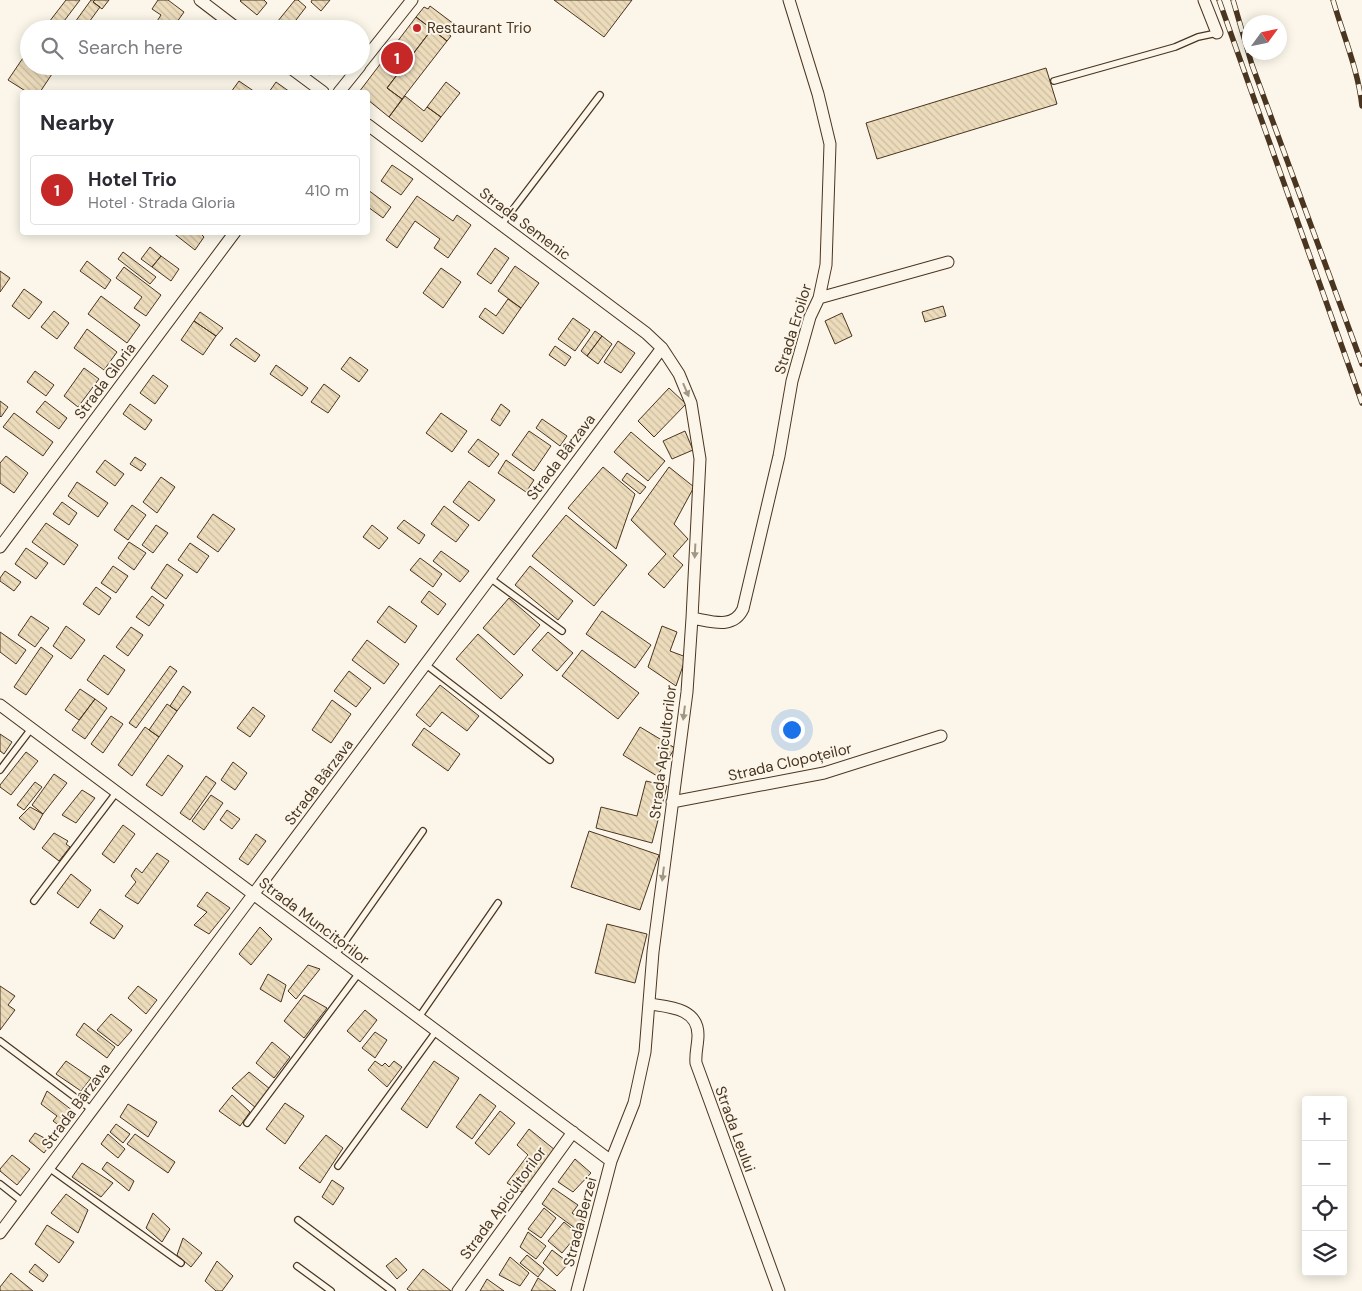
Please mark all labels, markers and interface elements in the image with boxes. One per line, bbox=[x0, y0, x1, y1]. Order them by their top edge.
north arrow bbox=[1242, 15, 1287, 60]
place label: Restaurant Trio bbox=[427, 18, 532, 38]
search box bbox=[20, 20, 370, 75]
marker: Restaurant Trio bbox=[411, 22, 423, 34]
icon: search bbox=[38, 34, 66, 62]
text: Search here bbox=[78, 35, 183, 60]
pin: 1 bbox=[381, 39, 413, 77]
text: Nearby bbox=[40, 109, 114, 137]
text: Hotel Trio bbox=[88, 167, 177, 192]
text: 1 bbox=[54, 180, 60, 201]
text: 410 m bbox=[305, 180, 349, 201]
street label: Strada Semenic bbox=[475, 183, 575, 265]
text: Hotel · Strada Gloria bbox=[88, 192, 235, 213]
street label: Strada Eroilor bbox=[770, 281, 816, 377]
street label: Strada Gloria bbox=[70, 339, 140, 423]
one-way arrow bbox=[682, 383, 690, 398]
street label: Strada Bârzava bbox=[522, 410, 600, 504]
one-way arrow bbox=[691, 543, 699, 559]
street label: Strada Apicultorilor bbox=[645, 683, 681, 820]
one-way arrow bbox=[680, 706, 688, 722]
your location bbox=[779, 717, 805, 743]
street label: Strada Bârzava bbox=[280, 735, 358, 829]
street label: Strada Clopoțeilor bbox=[726, 738, 854, 786]
one-way arrow bbox=[659, 867, 667, 883]
street label: Strada Muncitorilor bbox=[255, 873, 374, 969]
street label: Strada Bârzava bbox=[37, 1059, 115, 1153]
street label: Strada Leului bbox=[710, 1083, 760, 1175]
map controls bbox=[1302, 1096, 1347, 1276]
button: + bbox=[1302, 1096, 1347, 1141]
button: − bbox=[1302, 1141, 1347, 1186]
street label: Strada Apicultorilor bbox=[455, 1142, 551, 1263]
street label: Strada Berzei bbox=[558, 1175, 602, 1269]
button: locate bbox=[1302, 1186, 1347, 1231]
button: layers bbox=[1302, 1231, 1347, 1276]

